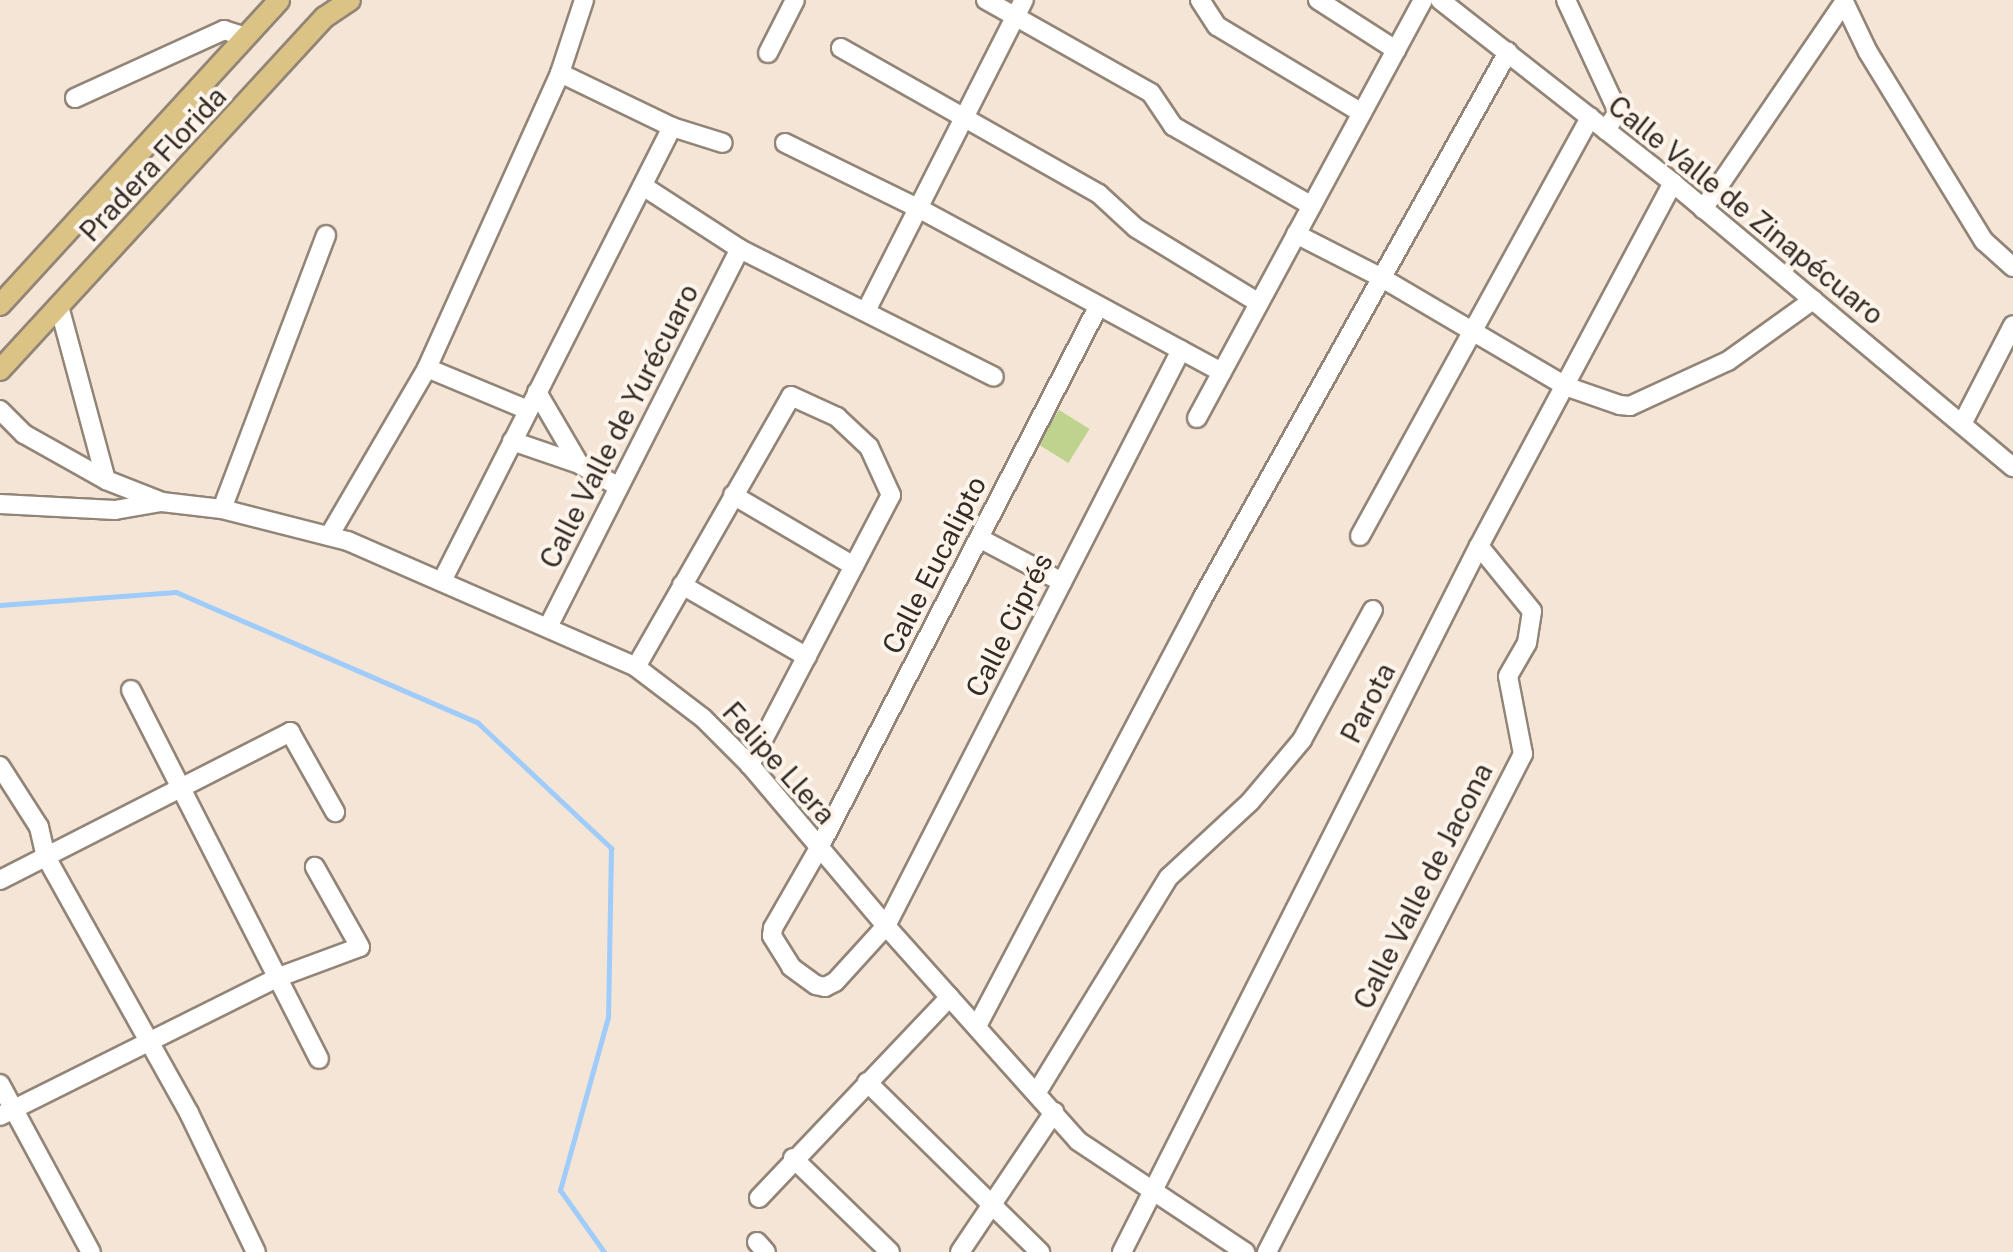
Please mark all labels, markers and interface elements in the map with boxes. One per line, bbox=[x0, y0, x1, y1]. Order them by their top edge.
street label: Pradera Florida bbox=[73, 80, 233, 248]
street label: Calle Valle de Zinapécuaro bbox=[1601, 88, 1891, 332]
street label: Calle Valle de Yurécuaro bbox=[532, 277, 706, 575]
street label: Calle Eucalipto bbox=[875, 471, 993, 659]
street label: Calle Ciprés bbox=[958, 548, 1060, 702]
street label: Parota bbox=[1334, 657, 1402, 749]
street label: Felipe Llera bbox=[715, 695, 843, 831]
street label: Calle Valle de Jacona bbox=[1346, 757, 1500, 1015]

